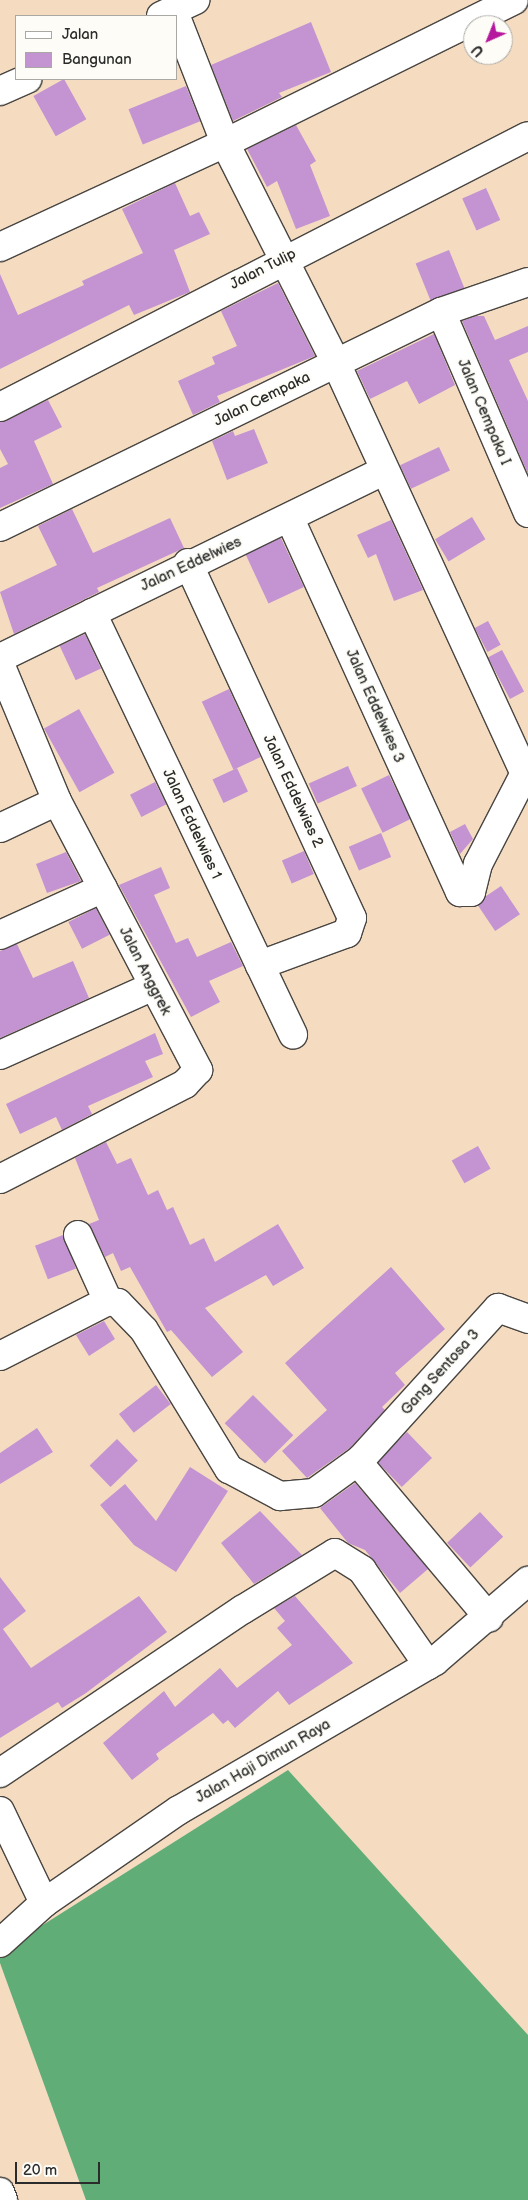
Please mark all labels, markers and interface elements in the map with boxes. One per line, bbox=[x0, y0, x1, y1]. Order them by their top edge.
legend bbox=[15, 15, 178, 80]
north arrow bbox=[463, 15, 513, 65]
text: Jalan bbox=[62, 25, 98, 44]
text: U bbox=[468, 41, 487, 60]
text: Bangunan bbox=[62, 50, 132, 69]
street label: Jalan Tulip bbox=[227, 245, 299, 293]
street label: Jalan Cempaka I bbox=[454, 356, 514, 468]
street label: Jalan Cempaka bbox=[211, 368, 313, 430]
street label: Jalan Eddelwies bbox=[138, 533, 244, 595]
street label: Jalan Eddelwies 3 bbox=[342, 646, 408, 766]
street label: Jalan Eddelwies 2 bbox=[259, 732, 327, 850]
street label: Jalan Eddelwies 1 bbox=[159, 766, 225, 882]
street label: Jalan Anggrek bbox=[115, 924, 175, 1018]
street label: Gang Sentosa 3 bbox=[397, 1325, 483, 1419]
street label: Jalan Haji Dimun Raya bbox=[192, 1715, 334, 1807]
scale bar bbox=[18, 2152, 102, 2184]
text: 20 m bbox=[23, 2161, 57, 2180]

